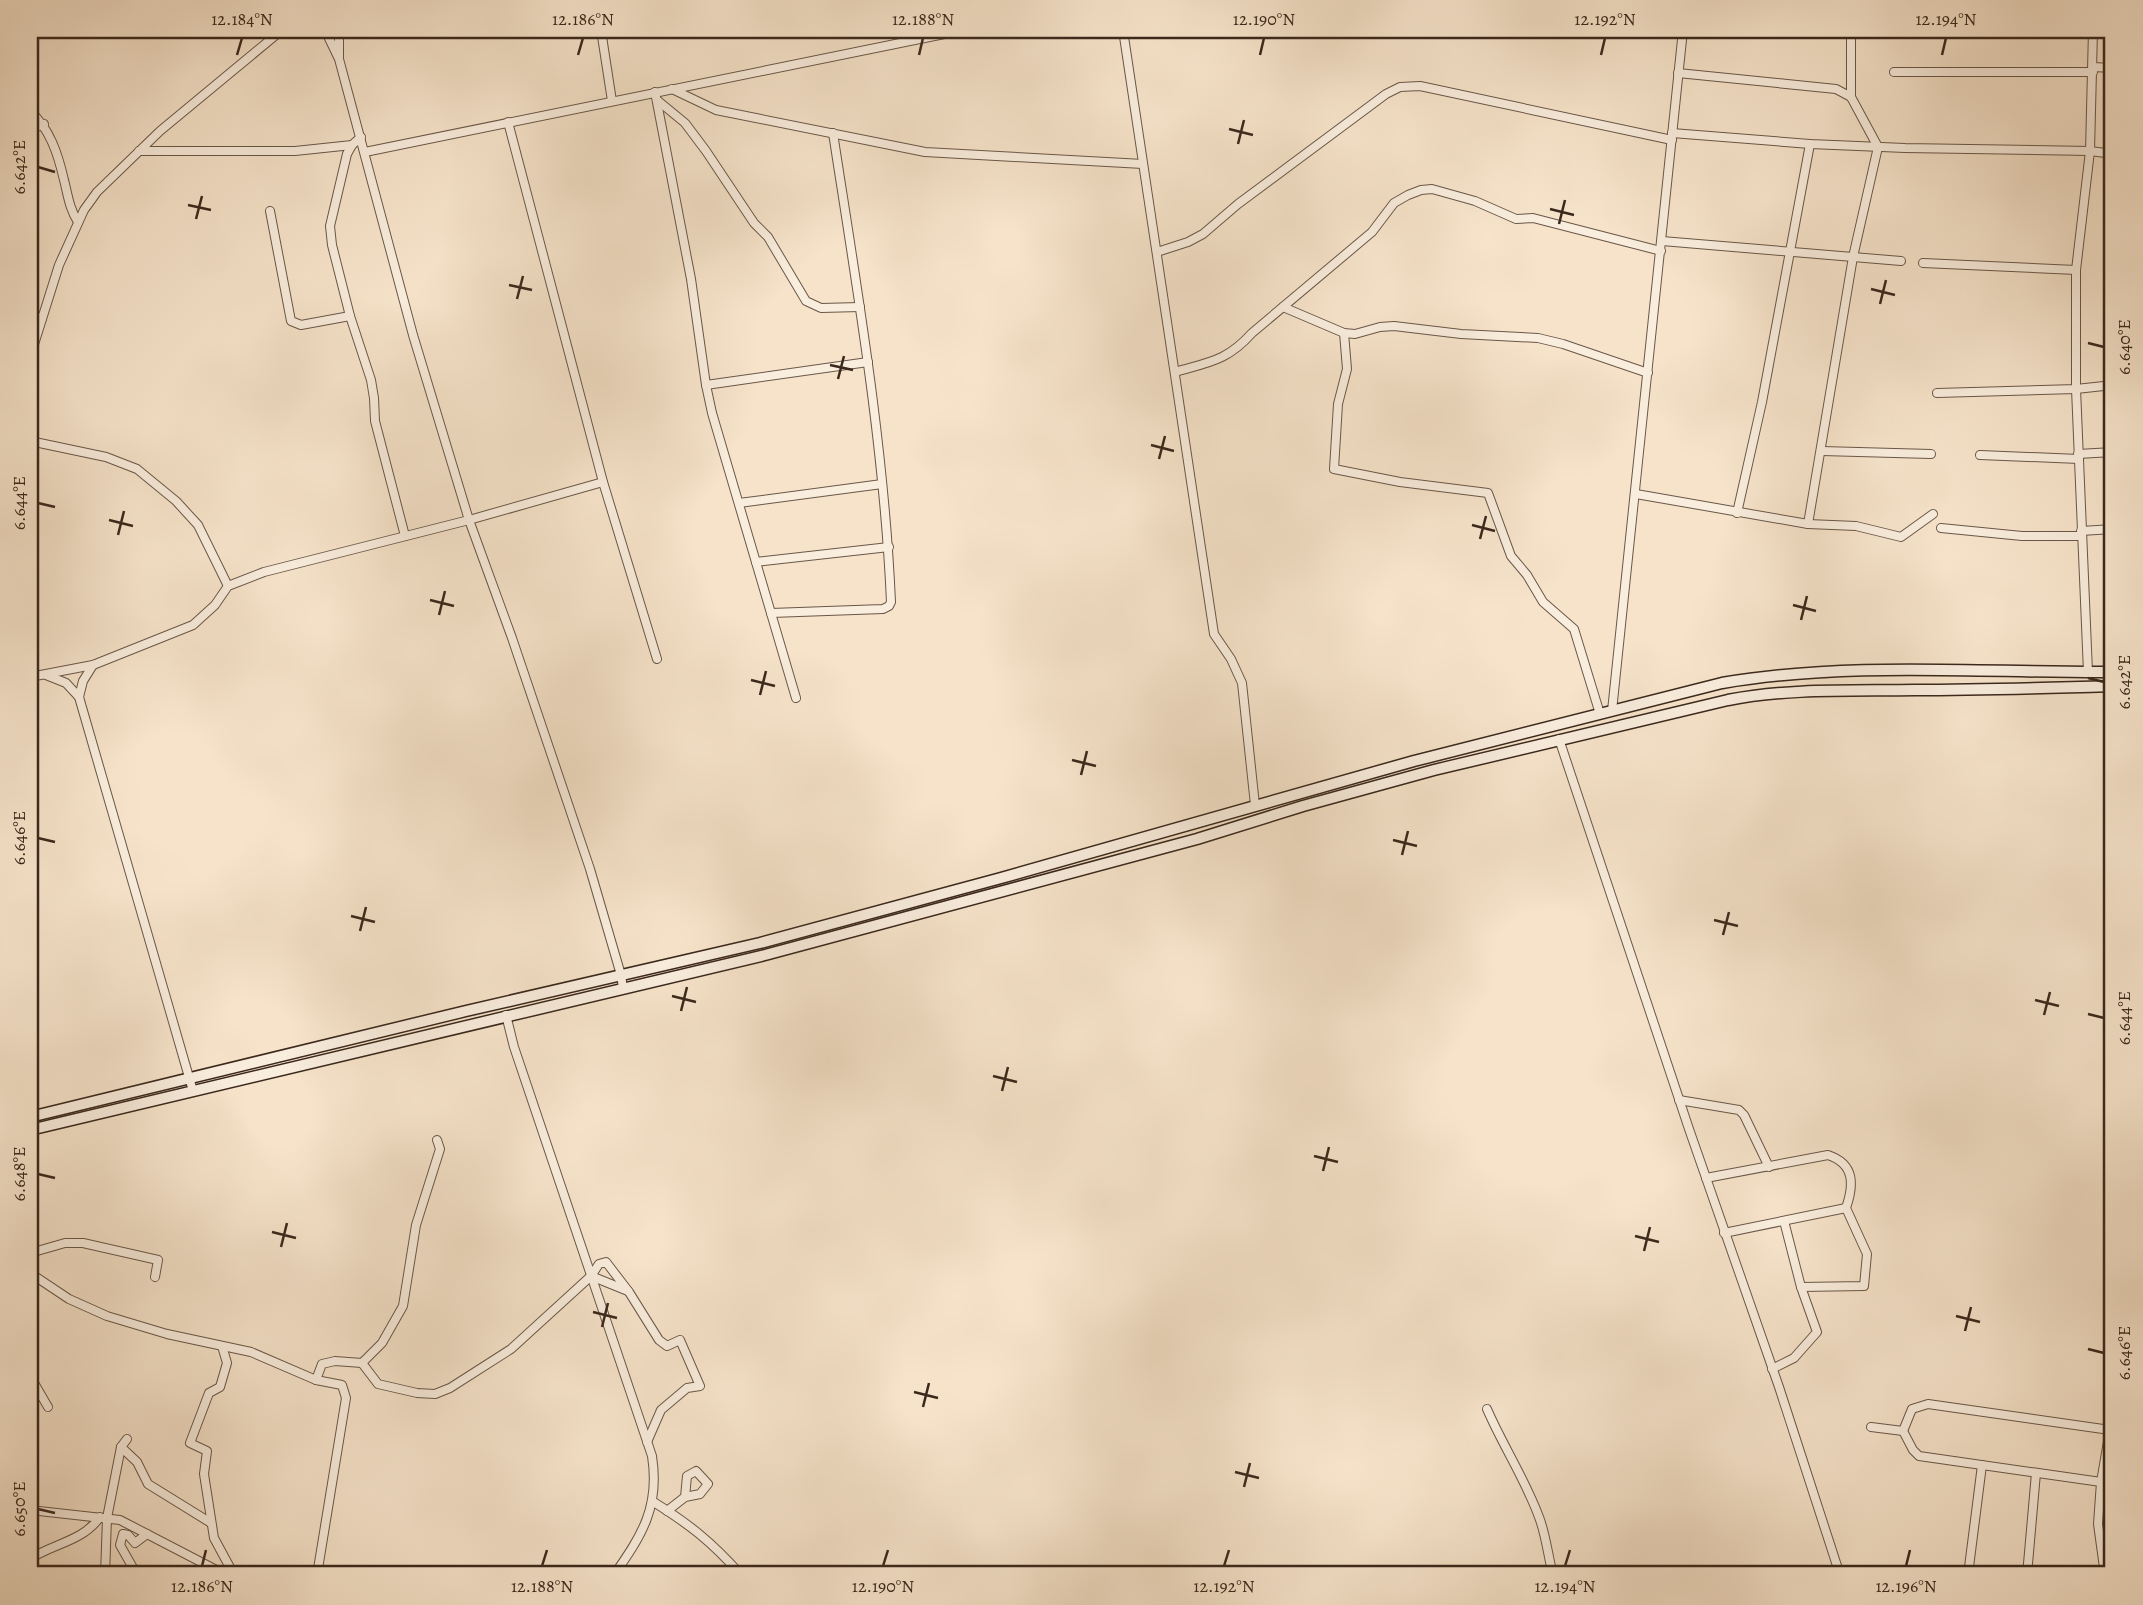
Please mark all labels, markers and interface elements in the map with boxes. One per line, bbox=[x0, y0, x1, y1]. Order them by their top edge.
text: 12.184°N bbox=[211, 7, 273, 31]
text: 12.186°N bbox=[552, 7, 614, 31]
text: 12.188°N bbox=[892, 7, 954, 31]
text: 12.190°N bbox=[1233, 7, 1295, 31]
text: 12.192°N bbox=[1574, 7, 1636, 31]
text: 12.194°N bbox=[1915, 7, 1977, 31]
text: 6.642°E bbox=[7, 140, 31, 194]
text: 6.640°E bbox=[2112, 319, 2136, 375]
text: 6.644°E bbox=[7, 476, 31, 530]
text: 6.642°E bbox=[2112, 655, 2136, 709]
text: 6.646°E bbox=[7, 811, 31, 865]
text: 6.644°E bbox=[2112, 991, 2136, 1045]
text: 6.648°E bbox=[7, 1146, 31, 1202]
text: 6.646°E bbox=[2112, 1326, 2136, 1380]
text: 6.650°E bbox=[7, 1481, 31, 1537]
text: 12.186°N bbox=[171, 1574, 233, 1598]
text: 12.188°N bbox=[511, 1574, 573, 1598]
text: 12.190°N bbox=[852, 1574, 914, 1598]
text: 12.192°N bbox=[1193, 1574, 1255, 1598]
text: 12.194°N bbox=[1534, 1574, 1596, 1598]
text: 12.196°N bbox=[1875, 1574, 1937, 1598]

